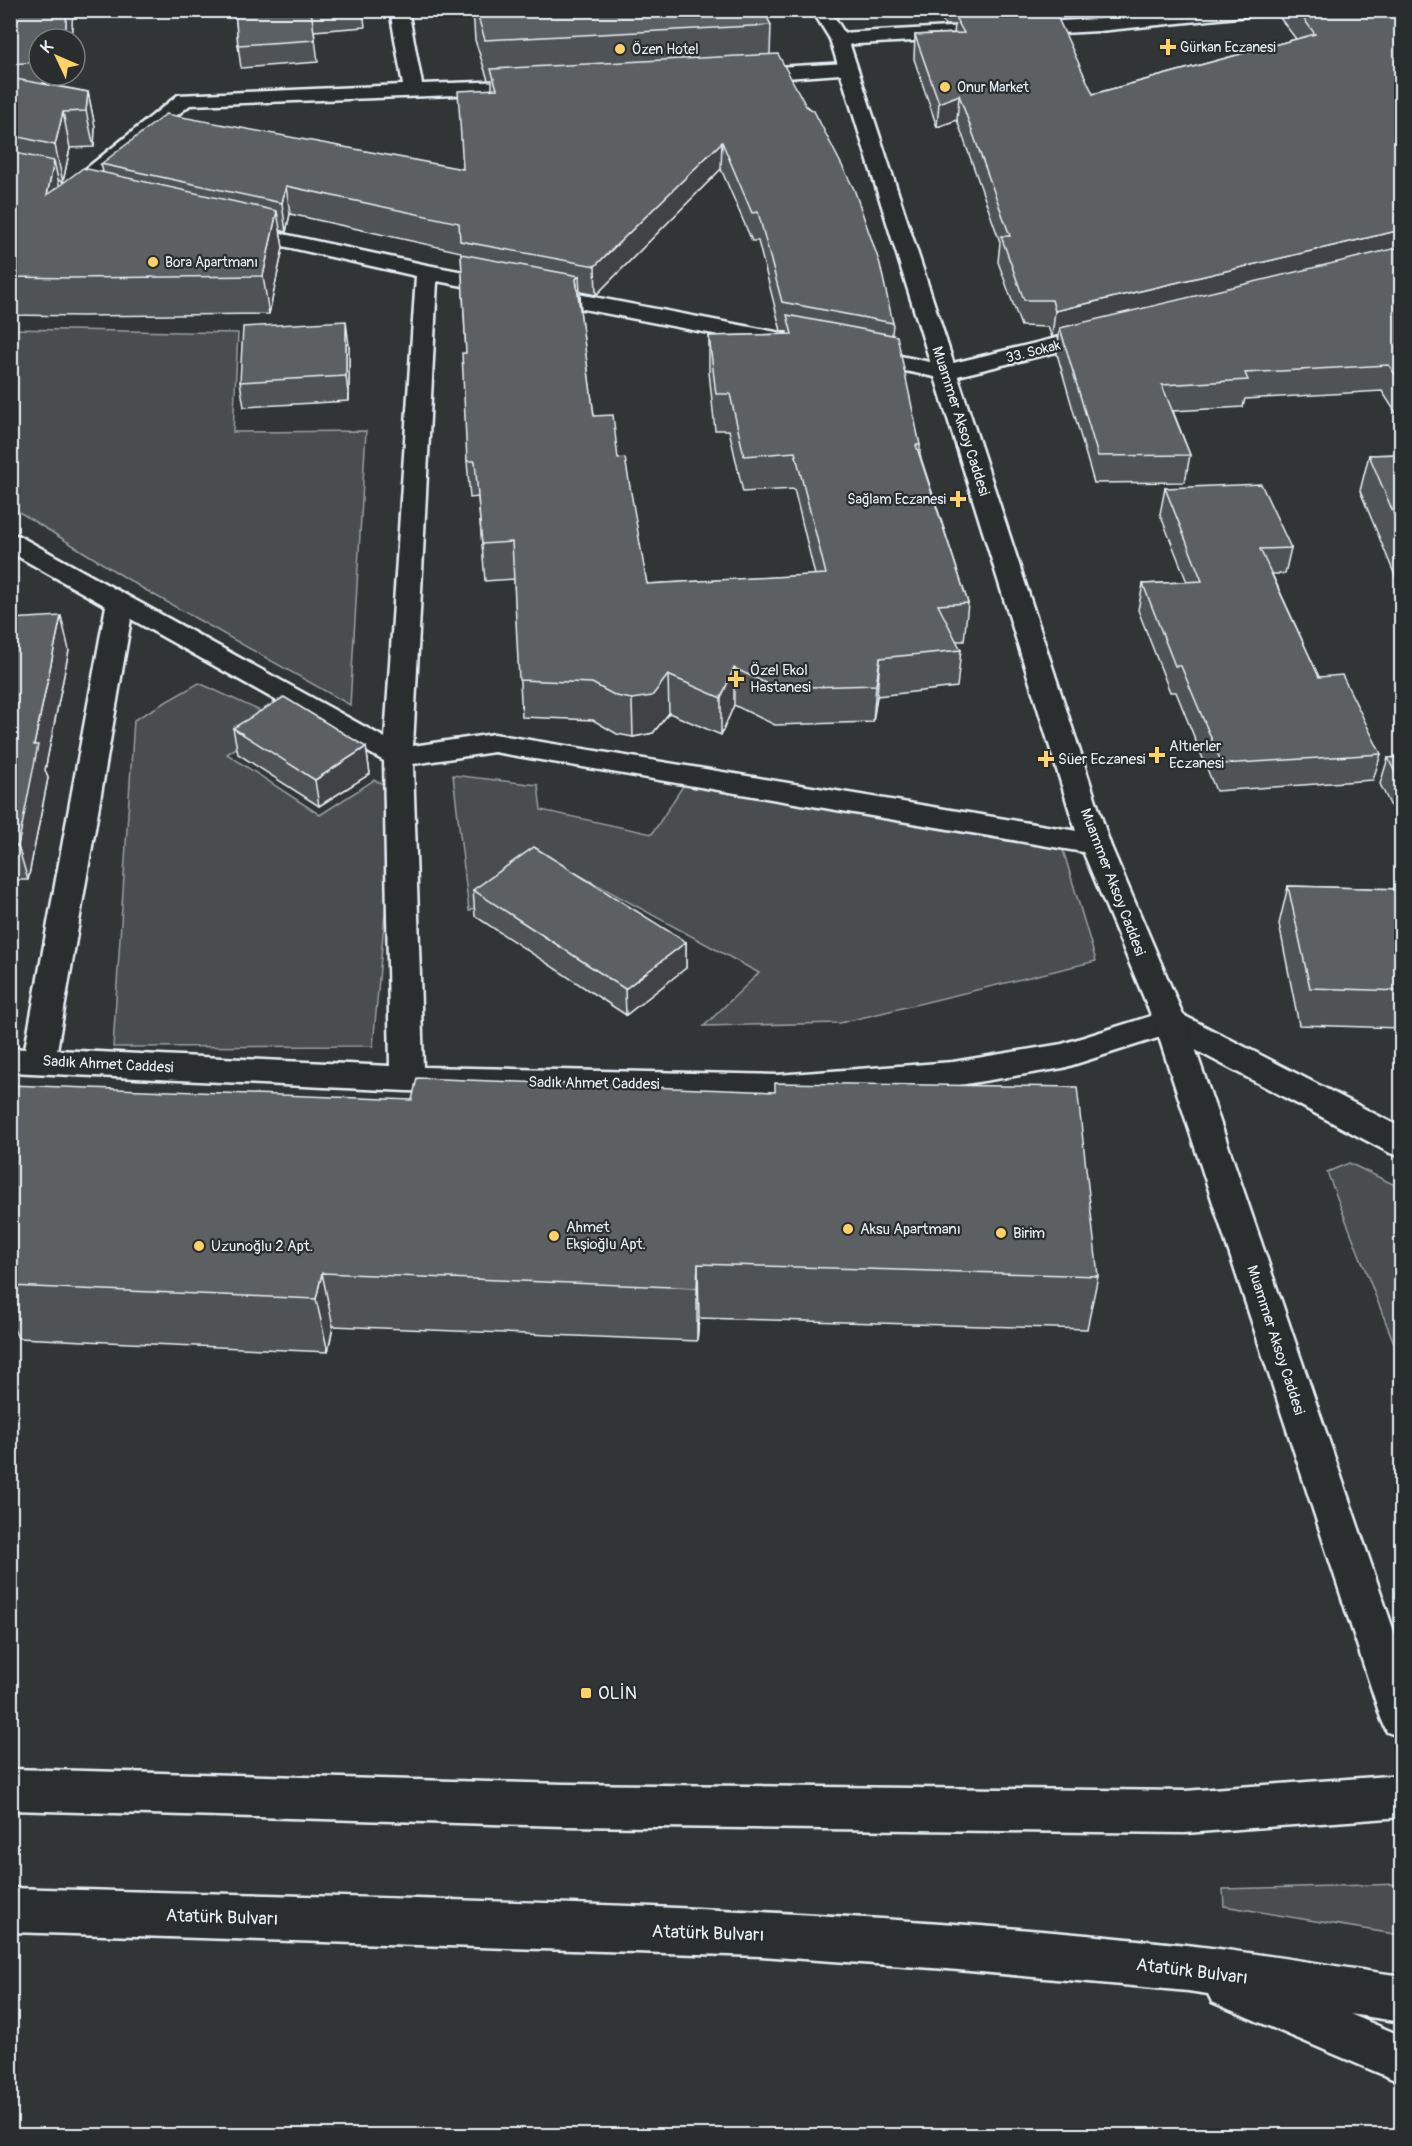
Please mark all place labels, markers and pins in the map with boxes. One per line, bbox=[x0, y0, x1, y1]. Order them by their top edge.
place label: Gürkan Eczanesi bbox=[1180, 39, 1276, 56]
place label: Özen Hotel bbox=[632, 40, 699, 58]
marker: Gürkan Eczanesi bbox=[1161, 40, 1175, 54]
marker: Özen Hotel bbox=[613, 42, 627, 56]
place label: Onur Market bbox=[957, 79, 1029, 96]
marker: Onur Market bbox=[938, 80, 952, 94]
place label: Bora Apartmanı bbox=[165, 254, 258, 271]
marker: Bora Apartmanı bbox=[146, 255, 160, 269]
place label: Sağlam Eczanesi bbox=[847, 491, 946, 508]
marker: Sağlam Eczanesi bbox=[951, 492, 965, 506]
place label: Özel Ekol Hastanesi bbox=[750, 661, 811, 697]
marker: Özel Ekol Hastanesi bbox=[727, 670, 745, 688]
place label: Altıerler Eczanesi bbox=[1169, 737, 1224, 773]
marker: Altıerler Eczanesi bbox=[1150, 748, 1164, 762]
place label: Süer Eczanesi bbox=[1058, 750, 1146, 769]
marker: Süer Eczanesi bbox=[1039, 752, 1053, 766]
place label: Ahmet Ekşioğlu Apt. bbox=[566, 1218, 646, 1254]
place label: Aksu Apartmanı bbox=[860, 1220, 961, 1239]
marker: Aksu Apartmanı bbox=[841, 1222, 855, 1236]
place label: Birim bbox=[1013, 1224, 1045, 1243]
marker: Birim bbox=[994, 1226, 1008, 1240]
marker: Ahmet Ekşioğlu Apt. bbox=[547, 1229, 561, 1243]
place label: Uzunoğlu 2 Apt. bbox=[211, 1237, 313, 1256]
marker: Uzunoğlu 2 Apt. bbox=[192, 1239, 206, 1253]
place label: OLİN bbox=[598, 1682, 637, 1705]
marker: OLİN bbox=[579, 1686, 593, 1700]

